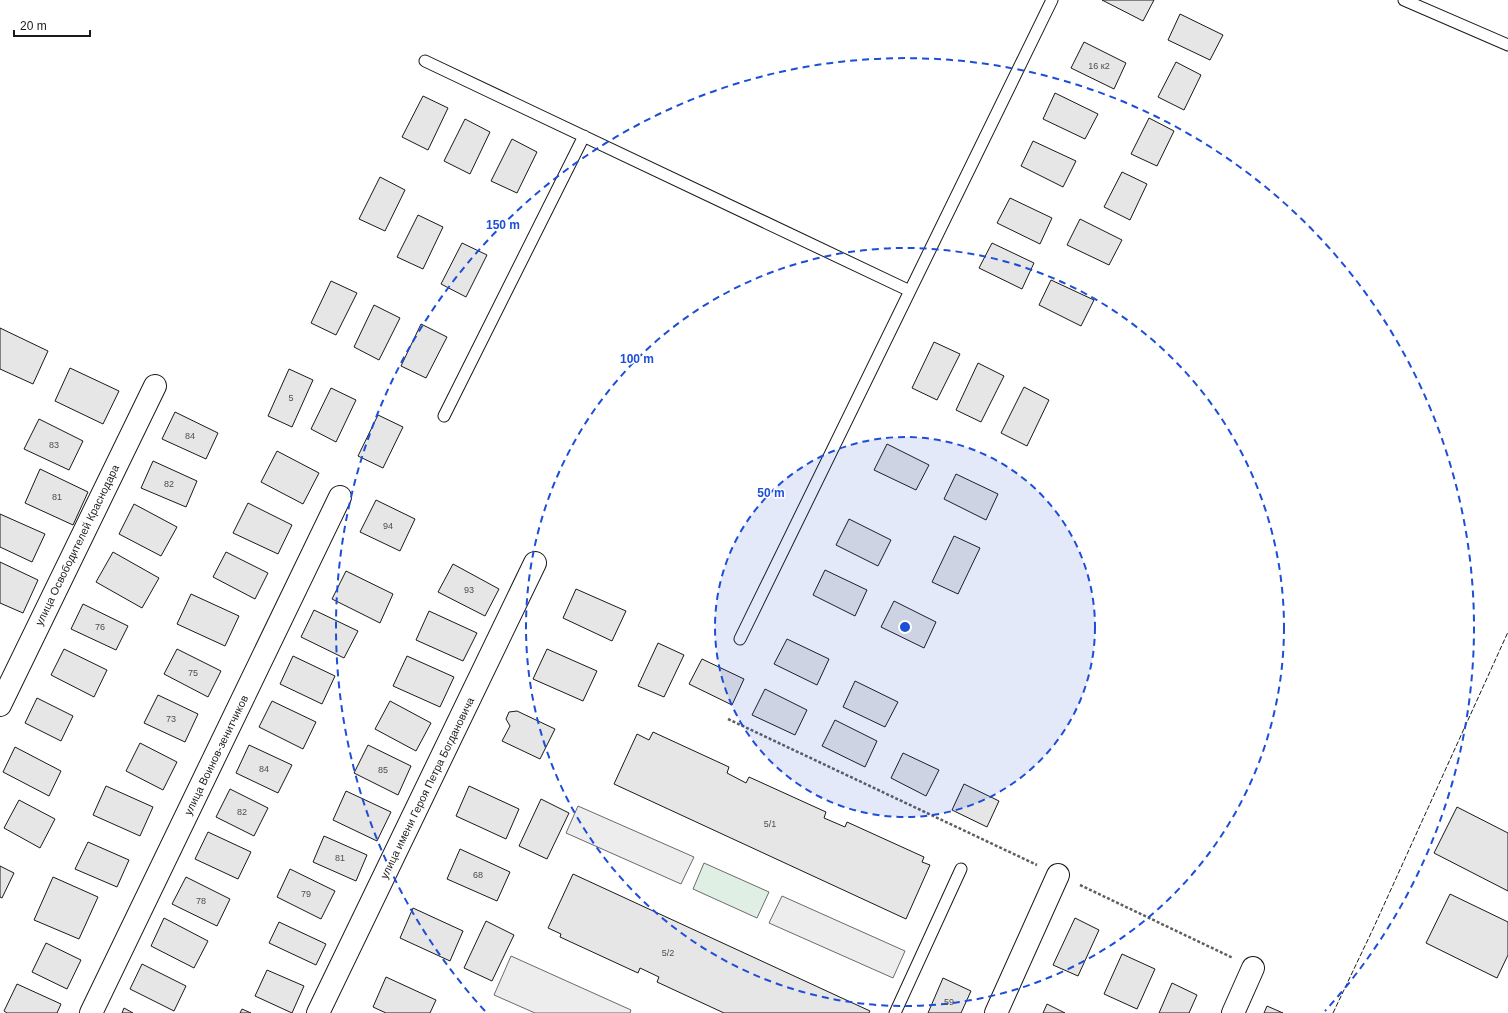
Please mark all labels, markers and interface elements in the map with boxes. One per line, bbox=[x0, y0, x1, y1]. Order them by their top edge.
scale bar bbox=[14, 12, 90, 38]
text: 20 m bbox=[20, 19, 47, 33]
house number: 16 к2 bbox=[1088, 61, 1110, 71]
text: 150 m bbox=[486, 218, 520, 232]
text: 100 m bbox=[620, 352, 654, 366]
house number: 5 bbox=[288, 393, 294, 403]
house number: 84 bbox=[185, 431, 195, 441]
house number: 83 bbox=[49, 440, 59, 450]
street label: улица Освободителей Краснодара bbox=[33, 462, 122, 627]
house number: 82 bbox=[164, 479, 174, 489]
text: 50 m bbox=[757, 486, 785, 500]
house number: 81 bbox=[52, 492, 62, 502]
house number: 94 bbox=[383, 521, 393, 531]
house number: 93 bbox=[464, 585, 474, 595]
centre of rings bbox=[898, 620, 912, 634]
house number: 76 bbox=[95, 622, 105, 632]
house number: 75 bbox=[188, 668, 198, 678]
street label: улица Воинов-зенитчиков bbox=[182, 693, 250, 817]
street label: улица имени Героя Петра Богдановича bbox=[378, 695, 477, 881]
house number: 73 bbox=[166, 714, 176, 724]
house number: 84 bbox=[259, 764, 269, 774]
house number: 85 bbox=[378, 765, 388, 775]
house number: 82 bbox=[237, 807, 247, 817]
house number: 5/1 bbox=[764, 819, 776, 829]
house number: 81 bbox=[335, 853, 345, 863]
house number: 68 bbox=[473, 870, 483, 880]
house number: 79 bbox=[301, 889, 311, 899]
house number: 78 bbox=[196, 896, 206, 906]
house number: 5/2 bbox=[662, 948, 674, 958]
house number: 59 bbox=[944, 997, 954, 1007]

